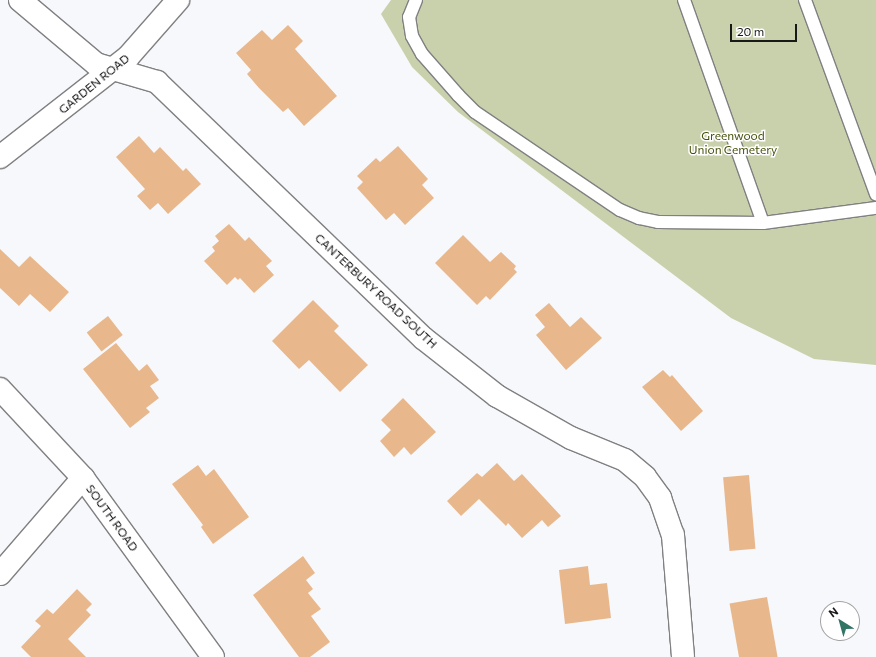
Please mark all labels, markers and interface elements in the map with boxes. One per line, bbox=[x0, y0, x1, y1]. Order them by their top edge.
scale bar bbox=[732, 16, 799, 42]
text: 20 m bbox=[737, 24, 764, 38]
street label: GARDEN ROAD bbox=[56, 51, 132, 117]
park label: Greenwood Union Cemetery bbox=[689, 129, 777, 157]
street label: CANTERBURY ROAD SOUTH bbox=[312, 231, 440, 351]
street label: SOUTH ROAD bbox=[83, 482, 141, 554]
north arrow bbox=[820, 601, 860, 641]
text: N bbox=[826, 604, 840, 619]

